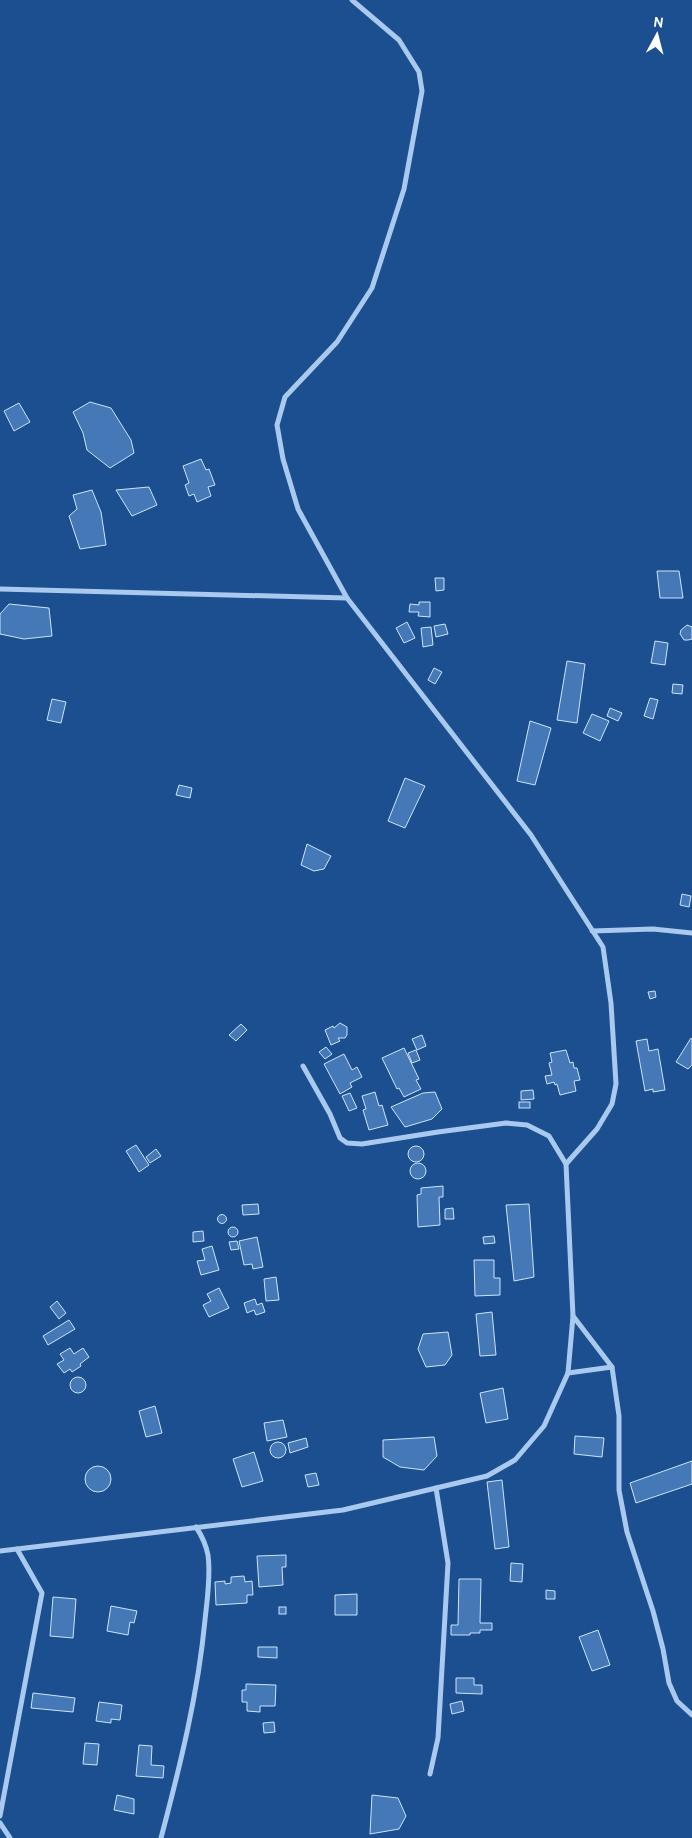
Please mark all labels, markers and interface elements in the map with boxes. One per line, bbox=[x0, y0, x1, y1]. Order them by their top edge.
north arrow bbox=[632, 10, 682, 60]
text: N bbox=[653, 13, 665, 32]

